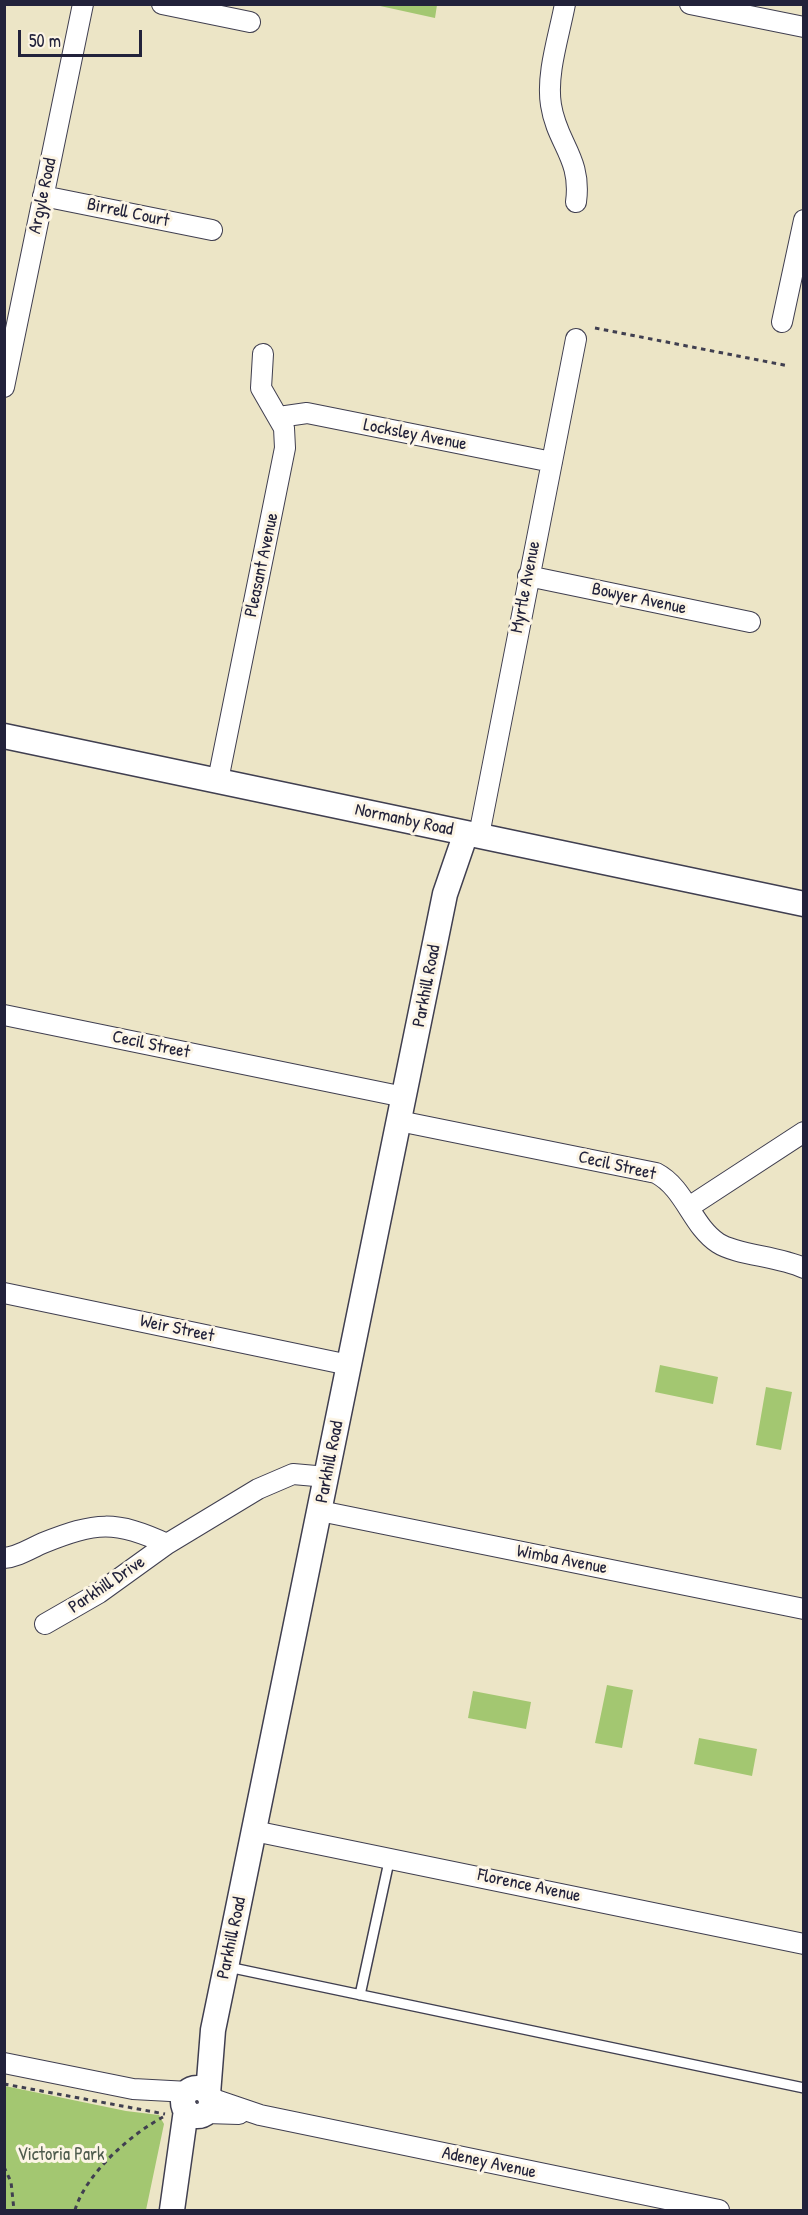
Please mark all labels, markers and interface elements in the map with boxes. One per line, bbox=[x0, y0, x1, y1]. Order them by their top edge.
scale bar bbox=[21, 18, 146, 56]
text: 50 m bbox=[29, 28, 61, 53]
street label: Argyle Road bbox=[24, 156, 62, 236]
street label: Birrell Court bbox=[85, 194, 171, 232]
street label: Locksley Avenue bbox=[362, 414, 468, 456]
street label: Pleasant Avenue bbox=[240, 511, 284, 619]
street label: Myrtle Avenue bbox=[507, 539, 545, 635]
street label: Bowyer Avenue bbox=[590, 578, 688, 620]
street label: Normanby Road bbox=[353, 799, 455, 841]
street label: Parkhill Road bbox=[408, 943, 446, 1029]
street label: Cecil Street bbox=[110, 1026, 192, 1064]
street label: Cecil Street bbox=[576, 1147, 658, 1185]
street label: Weir Street bbox=[138, 1311, 216, 1347]
street label: Parkhill Road bbox=[311, 1419, 349, 1505]
street label: Wimba Avenue bbox=[515, 1541, 609, 1579]
street label: Parkhill Drive bbox=[65, 1552, 149, 1618]
street label: Florence Avenue bbox=[475, 1865, 583, 1907]
street label: Parkhill Road bbox=[213, 1895, 251, 1981]
street label: Adeney Avenue bbox=[440, 2142, 538, 2184]
park label: Victoria Park bbox=[18, 2144, 104, 2166]

